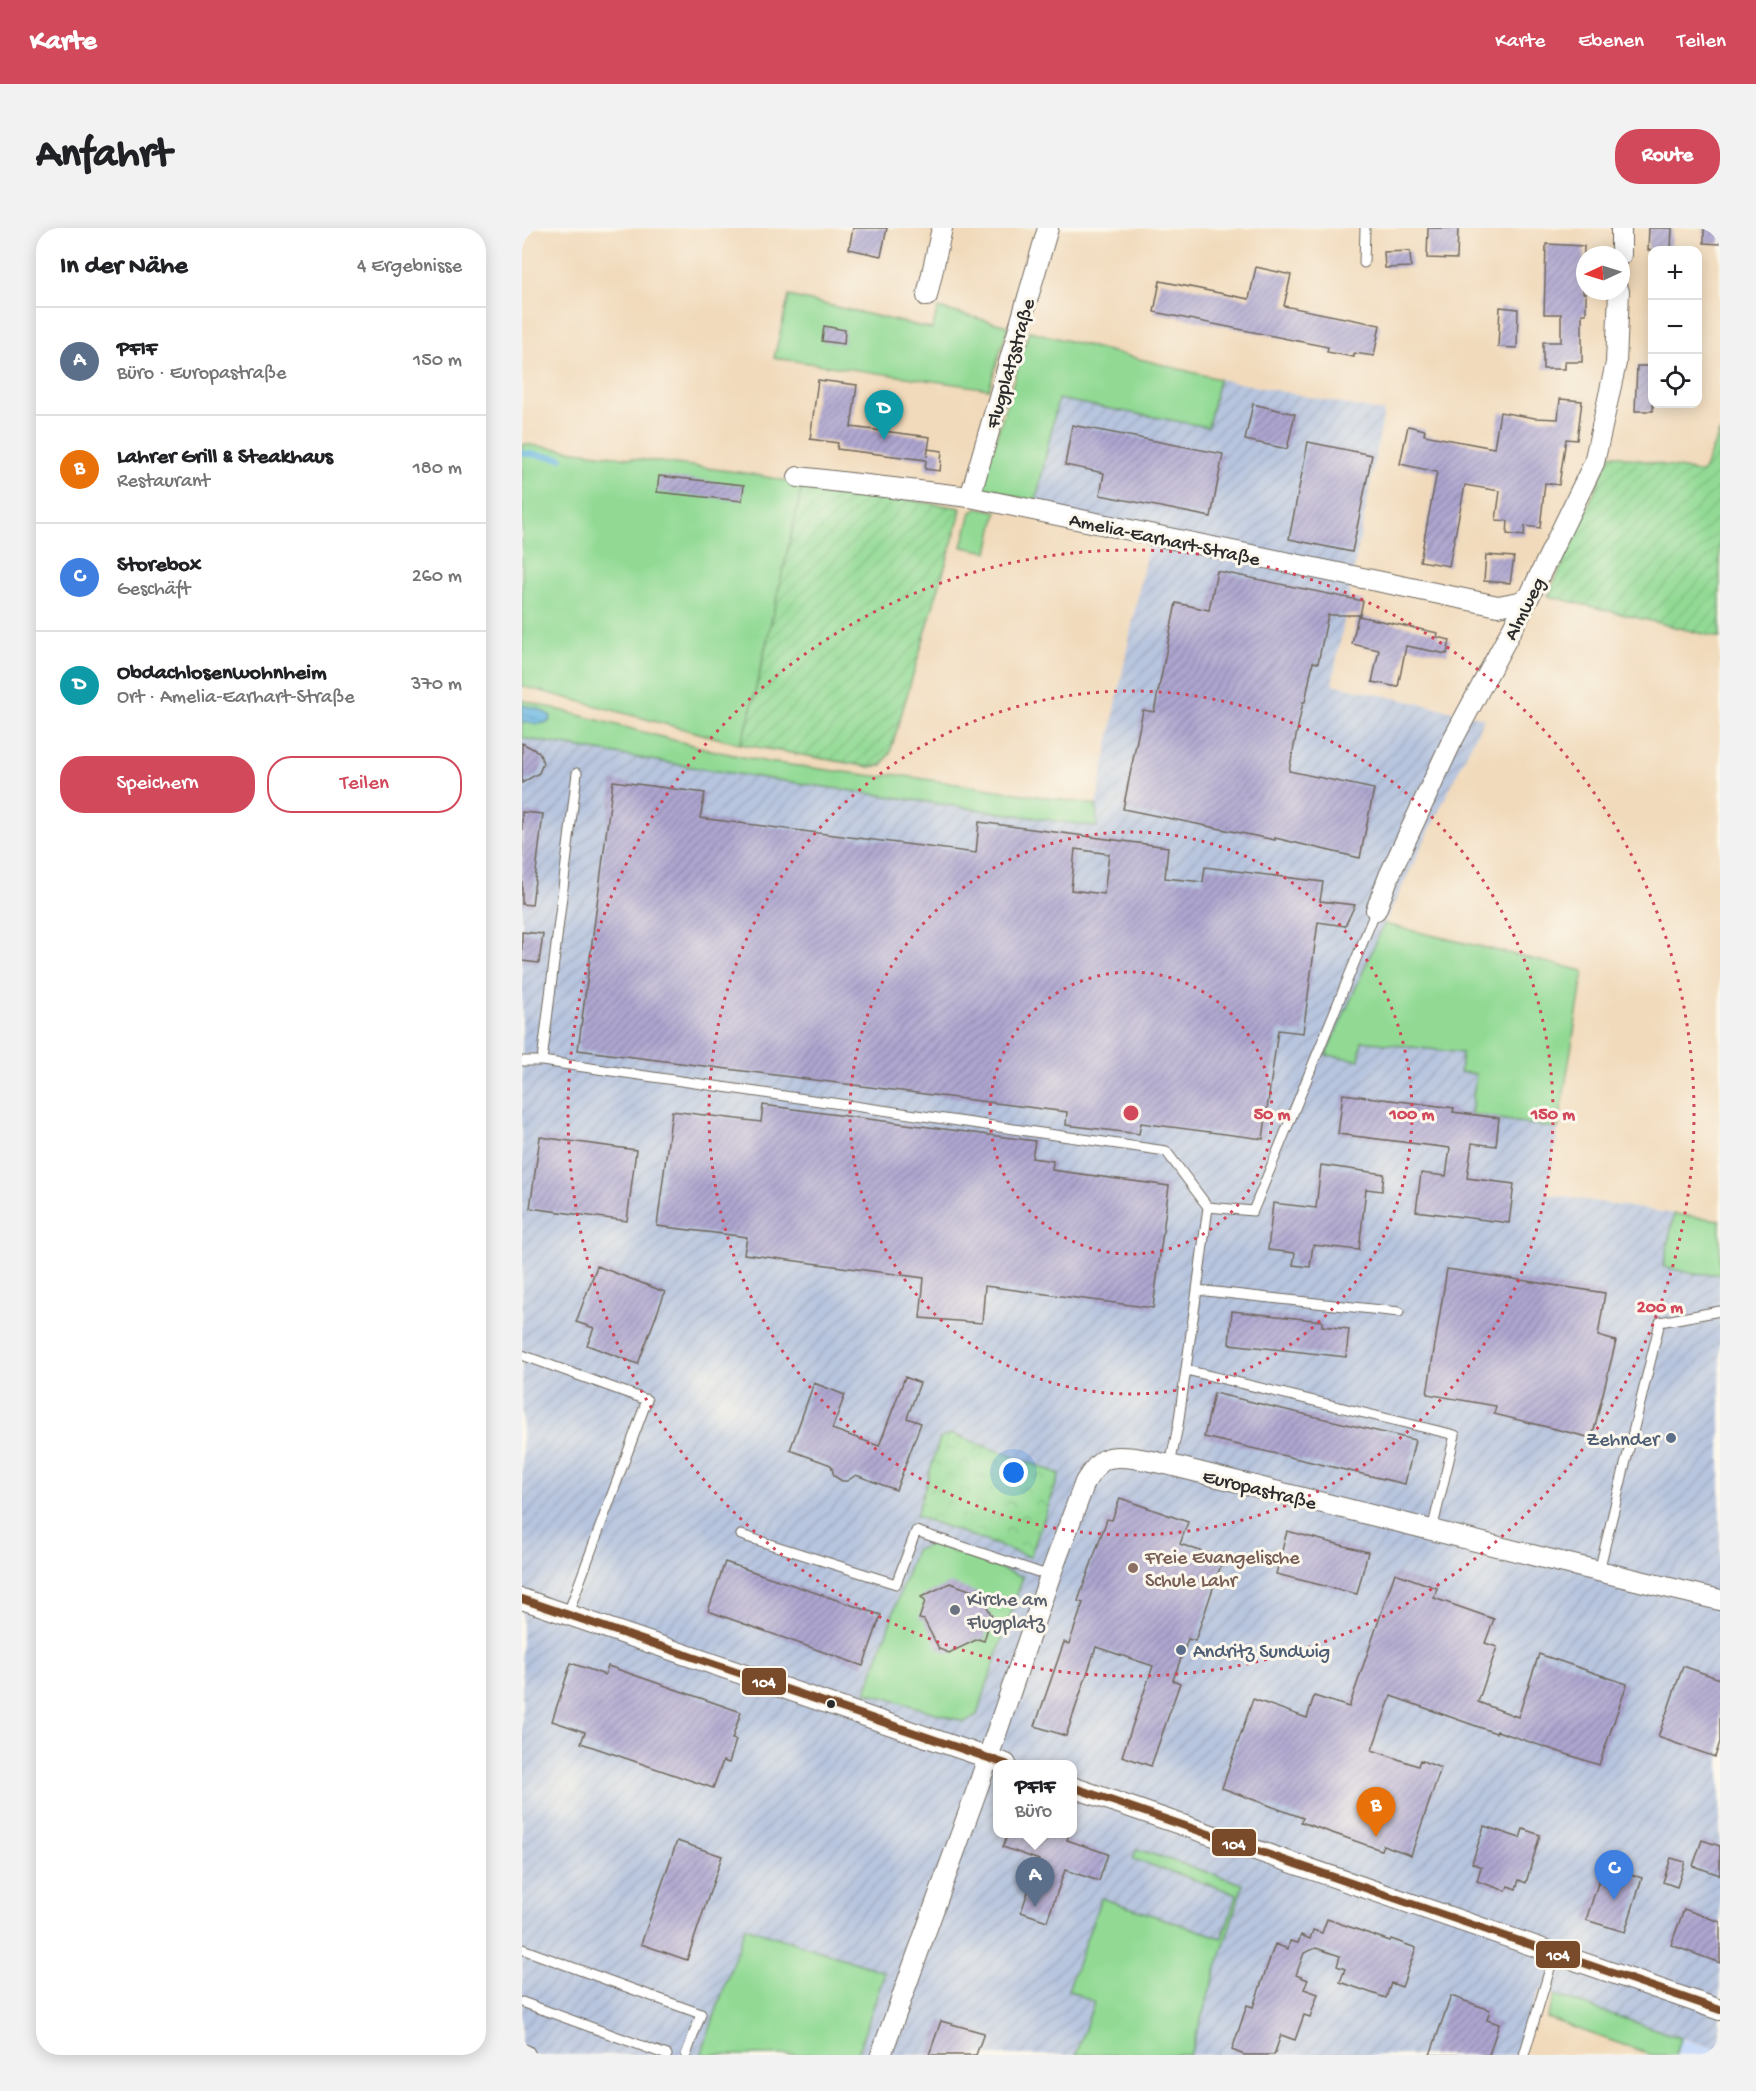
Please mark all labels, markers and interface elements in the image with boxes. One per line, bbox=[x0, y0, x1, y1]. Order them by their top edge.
text: Karte bbox=[30, 26, 97, 59]
text: Karte bbox=[1495, 30, 1545, 55]
text: Ebenen bbox=[1578, 30, 1644, 55]
text: Teilen bbox=[1677, 30, 1726, 55]
button: Route bbox=[1615, 129, 1720, 184]
text: Anfahrt bbox=[36, 132, 171, 181]
north arrow bbox=[1576, 246, 1630, 300]
map controls bbox=[1648, 246, 1702, 408]
button: + bbox=[1648, 246, 1702, 300]
text: In der Nähe bbox=[60, 252, 188, 283]
text: 4 Ergebnisse bbox=[357, 256, 462, 279]
street label: Flugplatzstraße bbox=[983, 296, 1042, 432]
button: − bbox=[1648, 300, 1702, 354]
text: PFIF bbox=[117, 337, 157, 363]
text: A bbox=[74, 350, 85, 373]
text: 150 m bbox=[413, 350, 462, 373]
button: locate bbox=[1648, 354, 1702, 408]
text: Büro · Europastraße bbox=[117, 363, 286, 386]
pin: D bbox=[864, 390, 904, 440]
text: Lahrer Grill & Steakhaus bbox=[117, 445, 333, 471]
text: B bbox=[74, 458, 85, 481]
text: 180 m bbox=[413, 458, 462, 481]
text: Restaurant bbox=[117, 471, 210, 494]
street label: Amelia-Earhart-Straße bbox=[1067, 510, 1262, 573]
text: Storebox bbox=[117, 553, 201, 579]
text: C bbox=[74, 566, 85, 589]
text: 260 m bbox=[412, 566, 462, 589]
street label: Almweg bbox=[1501, 574, 1552, 645]
text: Geschäft bbox=[117, 579, 190, 602]
text: Obdachlosenwohnheim bbox=[117, 661, 327, 687]
text: D bbox=[73, 674, 86, 697]
text: 370 m bbox=[411, 674, 462, 697]
text: Ort · Amelia-Earhart-Straße bbox=[117, 687, 355, 710]
button: Speichern bbox=[60, 756, 255, 813]
button: Teilen bbox=[267, 756, 462, 813]
centre of rings bbox=[1121, 1103, 1141, 1123]
text: 50 m bbox=[1254, 1105, 1291, 1126]
text: 100 m bbox=[1389, 1105, 1435, 1126]
text: 150 m bbox=[1530, 1105, 1575, 1126]
text: 200 m bbox=[1637, 1298, 1683, 1319]
place label: Zehnder bbox=[1586, 1430, 1661, 1453]
marker: Zehnder bbox=[1664, 1431, 1678, 1445]
your location bbox=[999, 1458, 1028, 1487]
street label: Europastraße bbox=[1200, 1466, 1319, 1517]
place label: Freie Evangelische Schule Lahr bbox=[1144, 1548, 1300, 1594]
marker: Freie Evangelische Schule Lahr bbox=[1126, 1561, 1140, 1575]
place label: Kirche am Flugplatz bbox=[966, 1590, 1047, 1636]
marker: Kirche am Flugplatz bbox=[948, 1603, 962, 1617]
place label: Andritz Sundwig bbox=[1193, 1642, 1330, 1665]
marker: Andritz Sundwig bbox=[1174, 1643, 1188, 1657]
line badge: 104 bbox=[741, 1667, 787, 1696]
text: 104 bbox=[751, 1675, 776, 1694]
unlabelled marker bbox=[825, 1698, 837, 1710]
popup bbox=[993, 1760, 1077, 1838]
text: PFIF bbox=[1015, 1775, 1055, 1801]
pin: B bbox=[1356, 1788, 1396, 1837]
text: Büro bbox=[1015, 1801, 1052, 1824]
line badge: 104 bbox=[1211, 1828, 1257, 1857]
text: 104 bbox=[1221, 1837, 1246, 1856]
pin: C bbox=[1594, 1850, 1634, 1900]
pin: A bbox=[1016, 1858, 1054, 1907]
line badge: 104 bbox=[1535, 1940, 1581, 1969]
text: 104 bbox=[1545, 1948, 1570, 1967]

